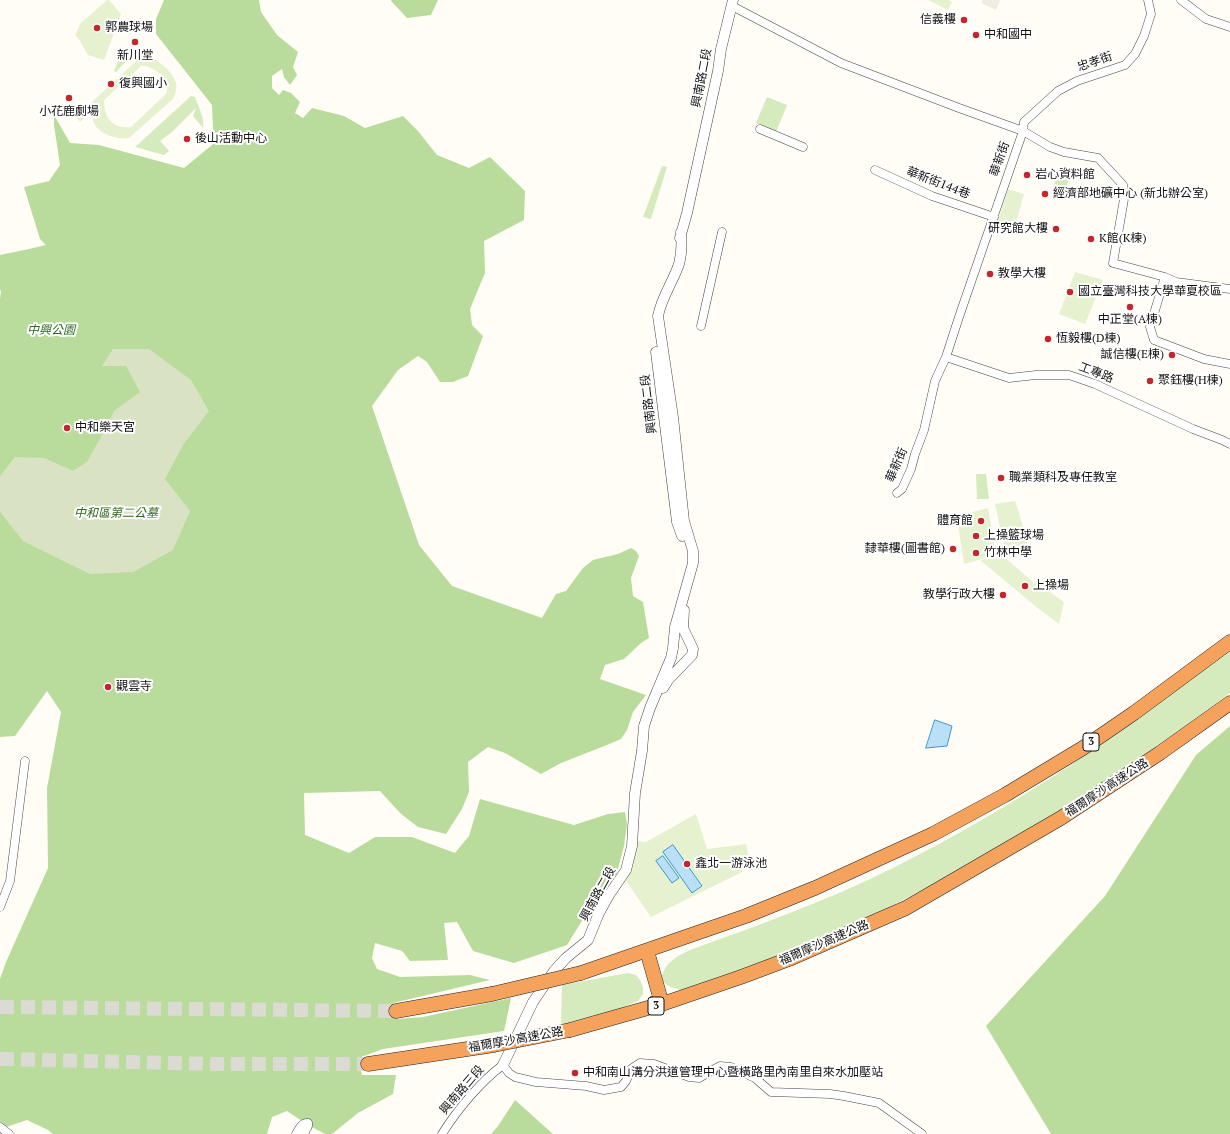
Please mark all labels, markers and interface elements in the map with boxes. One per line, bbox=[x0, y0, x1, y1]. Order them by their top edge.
place label: 信義樓 bbox=[920, 13, 956, 27]
marker: 信義樓 bbox=[959, 15, 969, 25]
place label: 郭農球場 bbox=[105, 21, 153, 35]
marker: 郭農球場 bbox=[92, 23, 102, 33]
place label: 中和國中 bbox=[984, 28, 1032, 42]
marker: 中和國中 bbox=[971, 30, 981, 40]
marker: 新川堂 bbox=[130, 37, 140, 47]
street label: 興南路二段 bbox=[689, 47, 715, 109]
place label: 新川堂 bbox=[117, 49, 153, 63]
street label: 忠孝街 bbox=[1076, 49, 1114, 75]
place label: 復興國小 bbox=[119, 77, 167, 91]
marker: 復興國小 bbox=[106, 79, 116, 89]
marker: 小花鹿劇場 bbox=[64, 93, 74, 103]
place label: 小花鹿劇場 bbox=[39, 105, 99, 119]
place label: 後山活動中心 bbox=[195, 132, 267, 146]
marker: 後山活動中心 bbox=[182, 134, 192, 144]
street label: 華新街 bbox=[987, 140, 1013, 178]
street label: 華新街144巷 bbox=[904, 164, 972, 202]
place label: 岩心資料館 bbox=[1035, 168, 1095, 182]
marker: 岩心資料館 bbox=[1022, 170, 1032, 180]
place label: 經濟部地礦中心 (新北辦公室) bbox=[1053, 187, 1208, 201]
marker: 經濟部地礦中心 (新北辦公室) bbox=[1040, 189, 1050, 199]
place label: 研究館大樓 bbox=[988, 222, 1048, 236]
marker: 研究館大樓 bbox=[1051, 224, 1061, 234]
place label: K館(K棟) bbox=[1099, 232, 1147, 246]
marker: K館(K棟) bbox=[1086, 234, 1096, 244]
place label: 教學大樓 bbox=[998, 267, 1046, 281]
marker: 教學大樓 bbox=[985, 269, 995, 279]
place label: 國立臺灣科技大學華夏校區 bbox=[1078, 285, 1222, 299]
marker: 國立臺灣科技大學華夏校區 bbox=[1065, 287, 1075, 297]
marker: 中正堂(A棟) bbox=[1125, 302, 1135, 312]
place label: 中正堂(A棟) bbox=[1098, 313, 1162, 327]
park label: 中興公園 bbox=[27, 324, 75, 338]
place label: 恆毅樓(D棟) bbox=[1056, 332, 1121, 346]
marker: 恆毅樓(D棟) bbox=[1043, 334, 1053, 344]
place label: 誠信樓(E棟) bbox=[1101, 348, 1164, 362]
marker: 誠信樓(E棟) bbox=[1167, 350, 1177, 360]
street label: 工專路 bbox=[1077, 360, 1115, 386]
street label: 興南路二段 bbox=[638, 373, 660, 435]
place label: 聚鈺樓(H棟) bbox=[1158, 374, 1223, 388]
marker: 聚鈺樓(H棟) bbox=[1145, 376, 1155, 386]
place label: 中和樂天宮 bbox=[75, 421, 135, 435]
marker: 中和樂天宮 bbox=[62, 423, 72, 433]
street label: 華新街 bbox=[883, 446, 911, 484]
place label: 職業類科及專任教室 bbox=[1009, 471, 1117, 485]
marker: 職業類科及專任教室 bbox=[996, 473, 1006, 483]
park label: 中和區第二公墓 bbox=[74, 507, 158, 521]
place label: 體育館 bbox=[937, 514, 973, 528]
marker: 體育館 bbox=[976, 516, 986, 526]
place label: 上操籃球場 bbox=[984, 529, 1044, 543]
marker: 上操籃球場 bbox=[971, 531, 981, 541]
place label: 隸華樓(圖書館) bbox=[865, 542, 945, 556]
marker: 隸華樓(圖書館) bbox=[948, 544, 958, 554]
place label: 竹林中學 bbox=[984, 546, 1032, 560]
marker: 竹林中學 bbox=[971, 548, 981, 558]
place label: 上操場 bbox=[1033, 579, 1069, 593]
marker: 上操場 bbox=[1020, 581, 1030, 591]
place label: 教學行政大樓 bbox=[923, 588, 995, 602]
marker: 教學行政大樓 bbox=[998, 590, 1008, 600]
place label: 觀雲寺 bbox=[116, 680, 152, 694]
marker: 觀雲寺 bbox=[103, 682, 113, 692]
road number: 3 bbox=[1083, 733, 1099, 751]
street label: 福爾摩沙高速公路 bbox=[1063, 756, 1151, 820]
place label: 鑫北一游泳池 bbox=[695, 857, 767, 871]
marker: 鑫北一游泳池 bbox=[682, 859, 692, 869]
street label: 興南路二段 bbox=[577, 864, 619, 924]
street label: 福爾摩沙高速公路 bbox=[777, 918, 871, 968]
road number: 3 bbox=[648, 997, 664, 1015]
street label: 福爾摩沙高速公路 bbox=[467, 1025, 565, 1055]
street label: 興南路三段 bbox=[437, 1063, 487, 1117]
place label: 中和南山溝分洪道管理中心暨橫路里內南里自來水加壓站 bbox=[583, 1066, 883, 1080]
marker: 中和南山溝分洪道管理中心暨橫路里內南里自來水加壓站 bbox=[570, 1068, 580, 1078]

